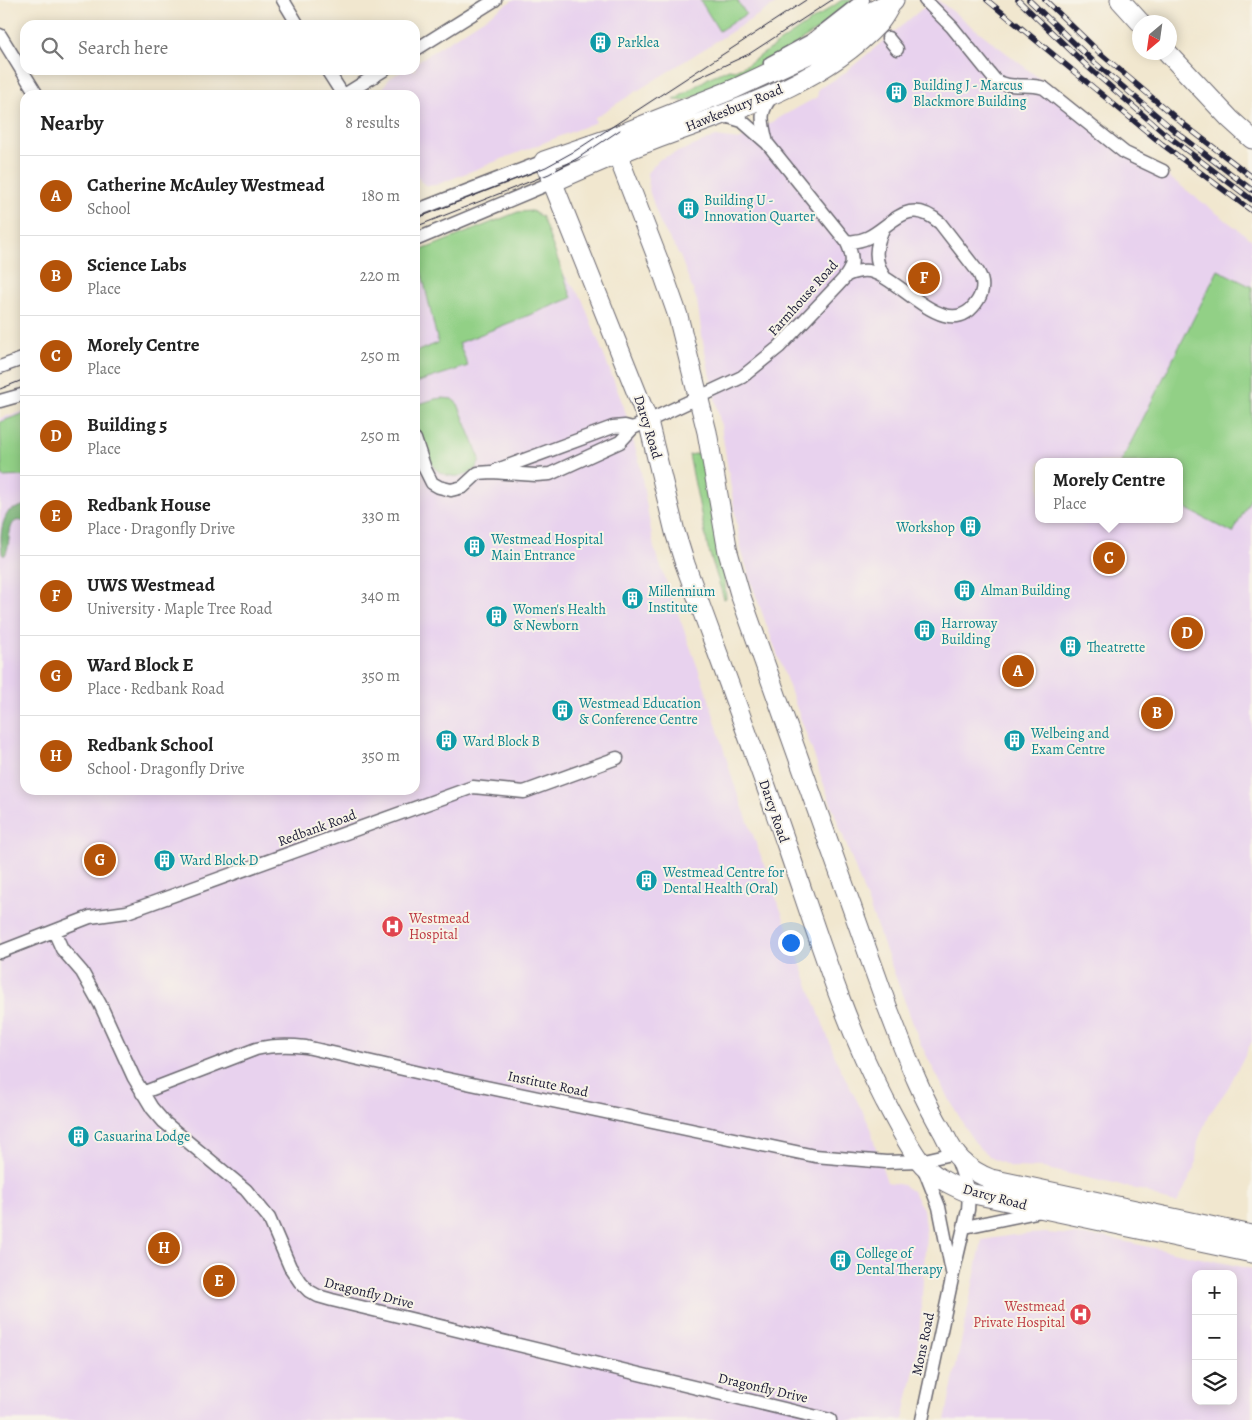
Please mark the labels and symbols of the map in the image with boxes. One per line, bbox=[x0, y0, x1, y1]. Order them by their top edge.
north arrow bbox=[1132, 15, 1177, 60]
building icon: Parklea bbox=[589, 30, 613, 54]
place label: Parklea bbox=[617, 33, 660, 52]
place label: Building J - Marcus Blackmore Building bbox=[913, 76, 1027, 111]
street label: Hawkesbury Road bbox=[683, 80, 786, 136]
building icon: Building J - Marcus Blackmore Building bbox=[885, 81, 909, 105]
place label: Building U - Innovation Quarter bbox=[704, 191, 816, 226]
building icon: Building U - Innovation Quarter bbox=[676, 196, 700, 220]
street label: Farmhouse Road bbox=[764, 256, 842, 340]
pin: F bbox=[908, 259, 940, 297]
street label: Darcy Road bbox=[629, 393, 667, 462]
building icon: Workshop bbox=[959, 515, 983, 539]
place label: Workshop bbox=[895, 518, 955, 537]
place label: Westmead Hospital Main Entrance bbox=[490, 530, 604, 565]
building icon: Westmead Hospital Main Entrance bbox=[463, 535, 487, 559]
pin: C bbox=[1093, 539, 1125, 577]
building icon: Alman Building bbox=[953, 578, 977, 602]
place label: Alman Building bbox=[980, 581, 1070, 600]
place label: Millennium Institute bbox=[648, 582, 716, 617]
building icon: Millennium Institute bbox=[620, 587, 644, 611]
place label: Women's Health & Newborn bbox=[512, 600, 606, 635]
building icon: Women's Health & Newborn bbox=[485, 605, 509, 629]
place label: Harroway Building bbox=[941, 614, 998, 649]
pin: D bbox=[1171, 614, 1203, 652]
building icon: Harroway Building bbox=[913, 619, 937, 643]
building icon: Theatrette bbox=[1059, 635, 1083, 659]
place label: Theatrette bbox=[1087, 638, 1145, 657]
pin: A bbox=[1002, 652, 1034, 690]
place label: Westmead Education & Conference Centre bbox=[578, 694, 701, 729]
pin: B bbox=[1141, 694, 1173, 732]
building icon: Westmead Education & Conference Centre bbox=[551, 699, 575, 723]
place label: Welbeing and Exam Centre bbox=[1030, 724, 1110, 759]
building icon: Ward Block B bbox=[435, 729, 459, 753]
building icon: Welbeing and Exam Centre bbox=[1003, 729, 1027, 753]
place label: Ward Block B bbox=[462, 732, 540, 751]
street label: Darcy Road bbox=[754, 777, 794, 846]
street label: Redbank Road bbox=[275, 805, 359, 851]
pin: G bbox=[84, 841, 116, 879]
building icon: Ward Block D bbox=[152, 848, 176, 872]
place label: Ward Block D bbox=[179, 851, 258, 870]
place label: Westmead Centre for Dental Health (Oral) bbox=[662, 863, 785, 898]
building icon: Westmead Centre for Dental Health (Oral) bbox=[635, 868, 659, 892]
place label: Westmead Hospital bbox=[408, 909, 470, 944]
hospital icon: Westmead Hospital bbox=[381, 914, 405, 938]
your location bbox=[778, 930, 804, 956]
street label: Institute Road bbox=[506, 1066, 590, 1102]
building icon: Casuarina Lodge bbox=[66, 1124, 90, 1148]
place label: Casuarina Lodge bbox=[94, 1127, 190, 1146]
street label: Darcy Road bbox=[961, 1179, 1030, 1215]
pin: H bbox=[148, 1229, 180, 1267]
place label: College of Dental Therapy bbox=[856, 1244, 943, 1279]
building icon: College of Dental Therapy bbox=[828, 1249, 852, 1273]
pin: E bbox=[203, 1262, 235, 1300]
street label: Dragonfly Drive bbox=[322, 1273, 416, 1313]
place label: Westmead Private Hospital bbox=[973, 1297, 1066, 1332]
hospital icon: Westmead Private Hospital bbox=[1069, 1302, 1093, 1326]
street label: Mons Road bbox=[907, 1310, 939, 1377]
street label: Dragonfly Drive bbox=[716, 1368, 810, 1408]

